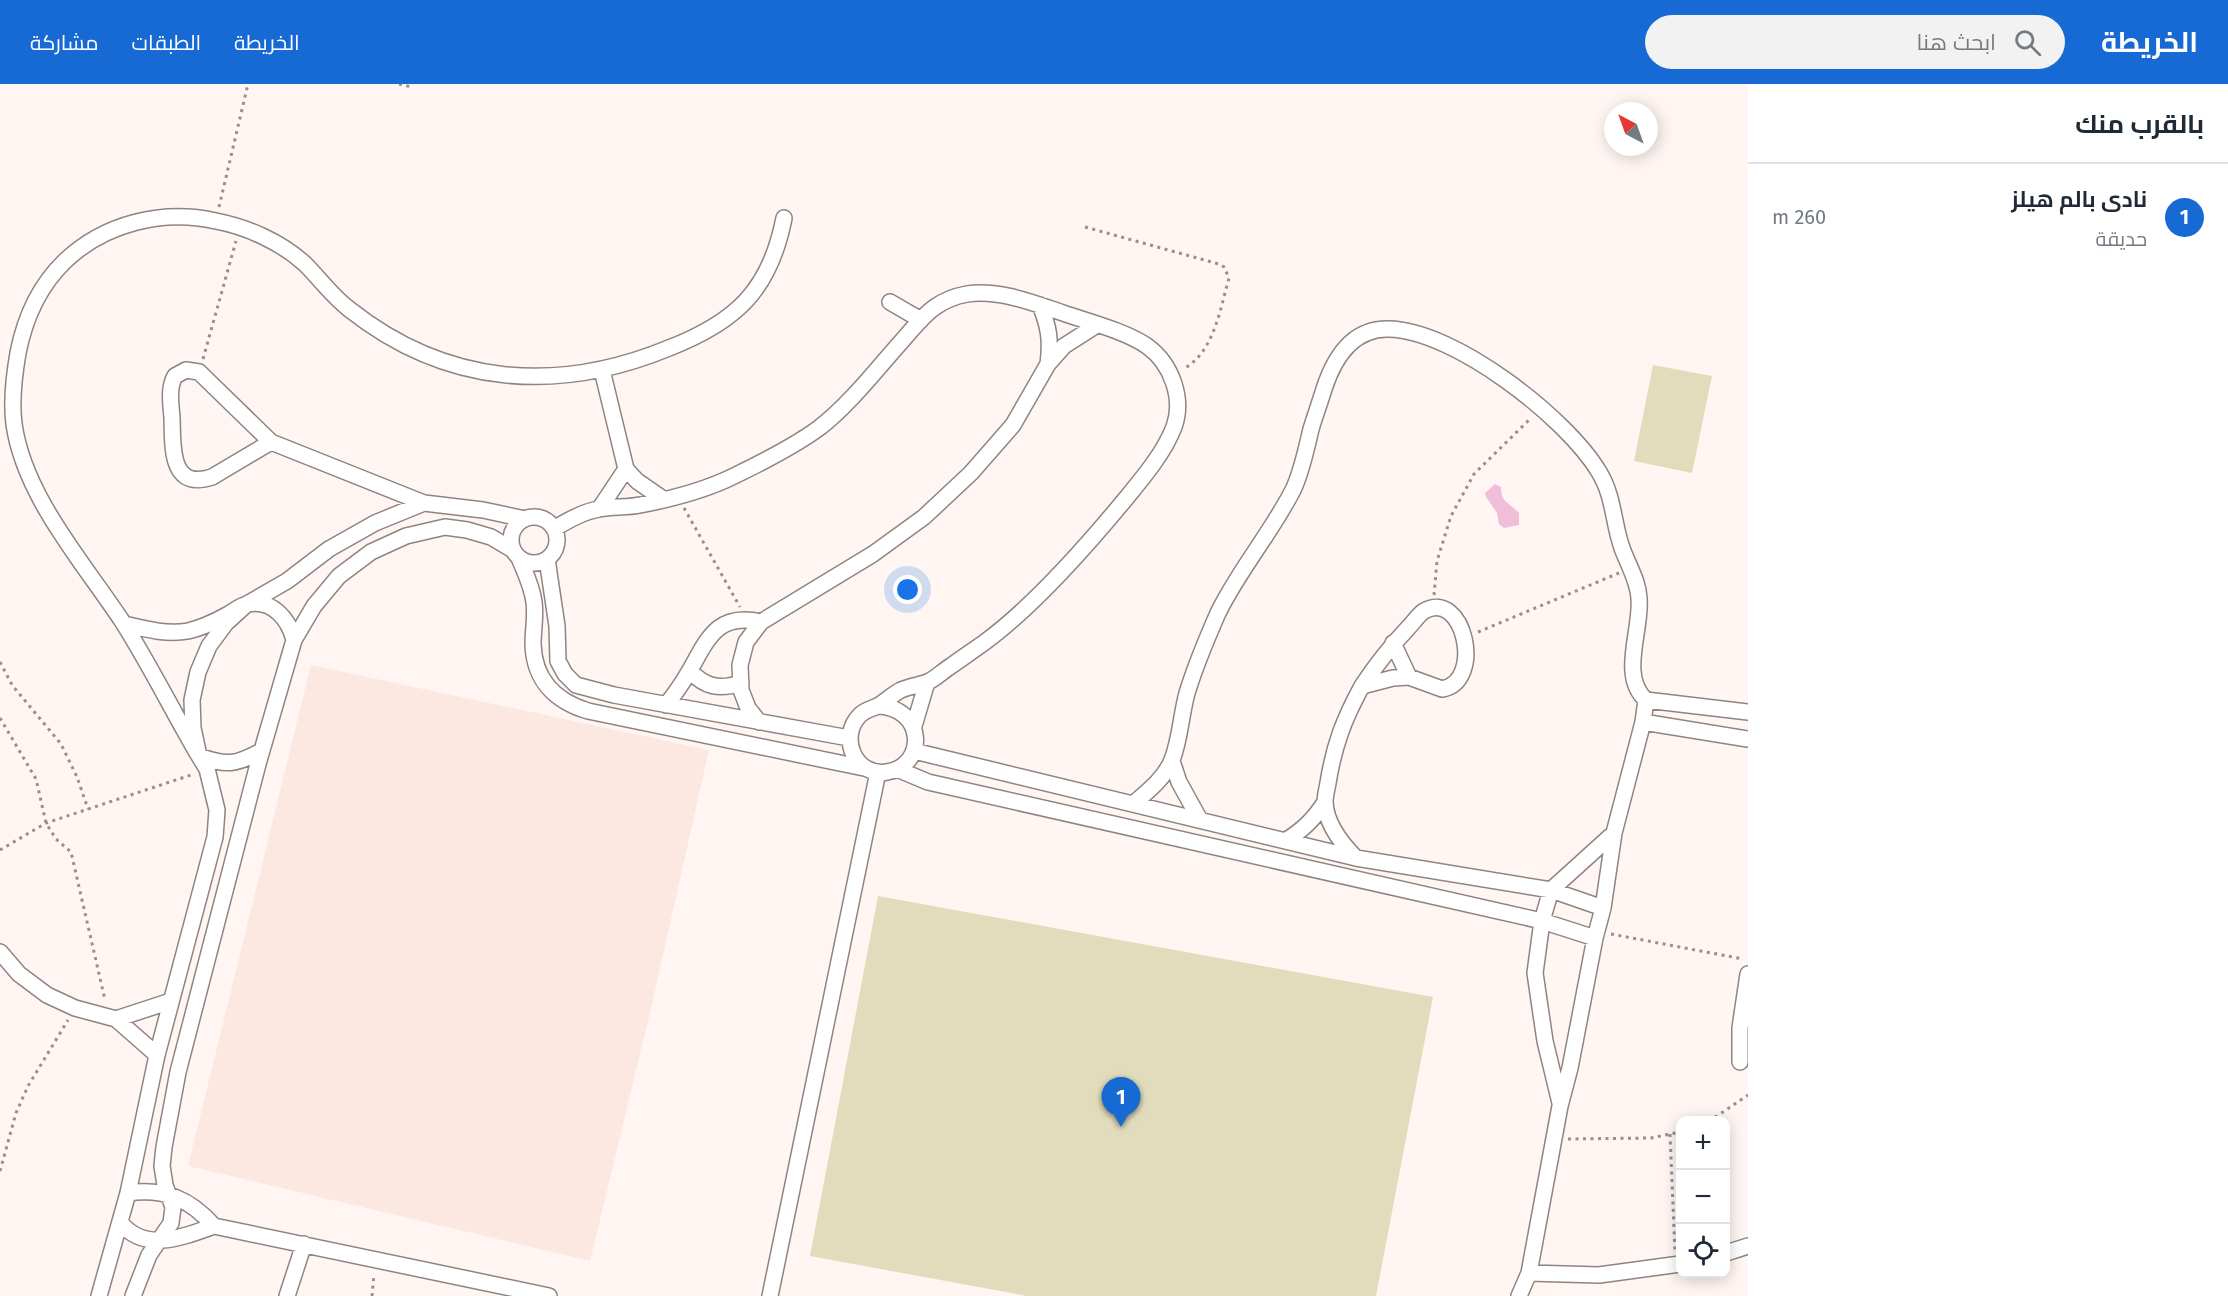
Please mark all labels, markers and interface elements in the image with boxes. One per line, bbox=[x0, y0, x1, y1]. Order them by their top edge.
search box bbox=[1645, 15, 2065, 69]
icon: search bbox=[2011, 26, 2044, 59]
text: الخريطة bbox=[2101, 26, 2198, 59]
text: ابحث هنا bbox=[1917, 29, 1996, 56]
text: مشاركة bbox=[30, 30, 99, 56]
text: الطبقات bbox=[132, 30, 201, 56]
text: الخريطة bbox=[234, 30, 300, 56]
north arrow bbox=[1604, 102, 1658, 156]
text: بالقرب منك bbox=[2075, 109, 2204, 140]
text: نادى بالم هيلز bbox=[2011, 186, 2147, 213]
text: 260 m bbox=[1772, 205, 1826, 229]
text: 1 bbox=[2180, 205, 2189, 229]
text: حديقة bbox=[2096, 227, 2147, 251]
your location bbox=[893, 575, 922, 604]
pin: 1 bbox=[1102, 1078, 1140, 1127]
map controls bbox=[1676, 1116, 1730, 1278]
button: + bbox=[1676, 1116, 1730, 1170]
button: − bbox=[1676, 1170, 1730, 1224]
button: locate bbox=[1676, 1224, 1730, 1278]

